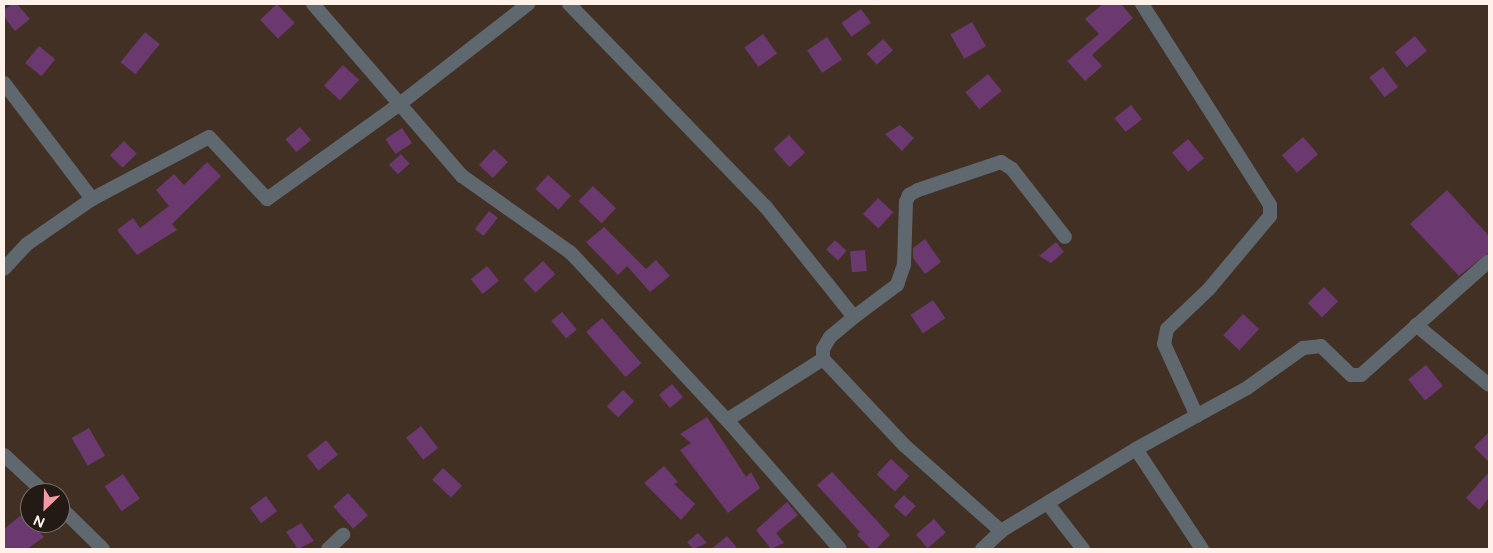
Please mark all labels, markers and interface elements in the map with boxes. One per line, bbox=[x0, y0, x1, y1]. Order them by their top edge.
north arrow bbox=[20, 483, 70, 533]
text: N bbox=[31, 511, 48, 531]

